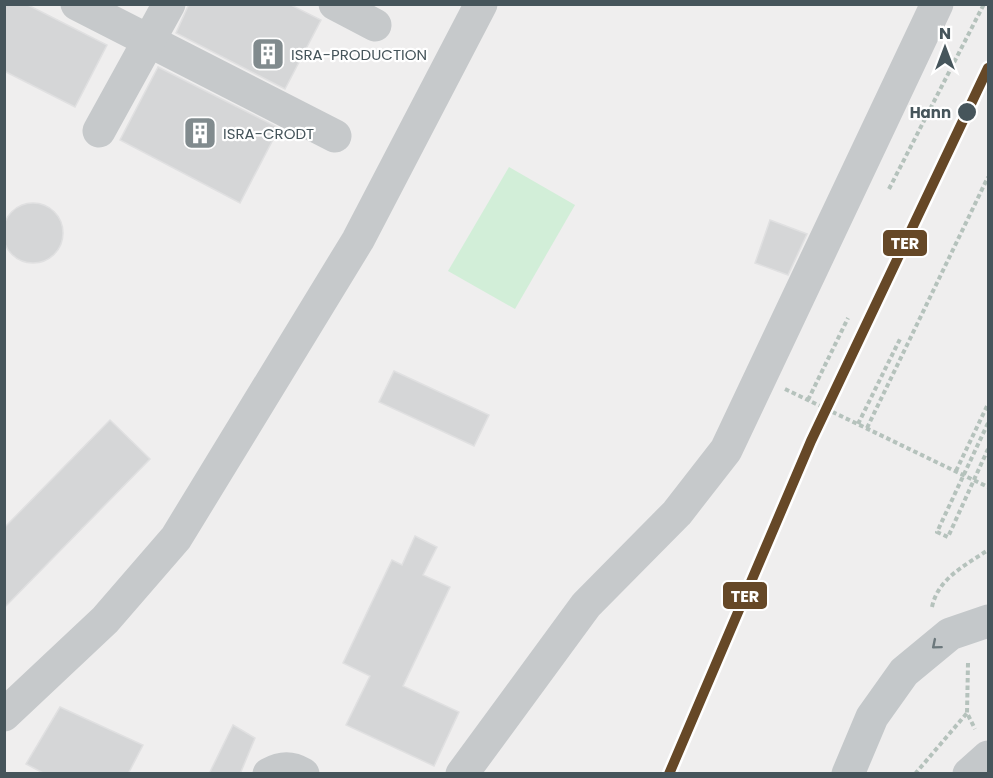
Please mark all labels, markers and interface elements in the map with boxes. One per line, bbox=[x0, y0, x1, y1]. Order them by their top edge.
north arrow bbox=[915, 18, 975, 78]
text: N bbox=[939, 22, 951, 45]
building icon: ISRA-PRODUCTION bbox=[250, 36, 286, 72]
place label: ISRA-PRODUCTION bbox=[291, 44, 427, 65]
marker: Hann bbox=[956, 101, 978, 123]
place label: Hann bbox=[910, 102, 951, 123]
building icon: ISRA-CRODT bbox=[182, 115, 218, 151]
place label: ISRA-CRODT bbox=[223, 123, 314, 144]
line badge: TER bbox=[882, 229, 928, 257]
text: TER bbox=[891, 232, 919, 255]
line badge: TER bbox=[722, 581, 768, 610]
text: TER bbox=[731, 585, 759, 608]
one-way arrow bbox=[932, 638, 943, 649]

